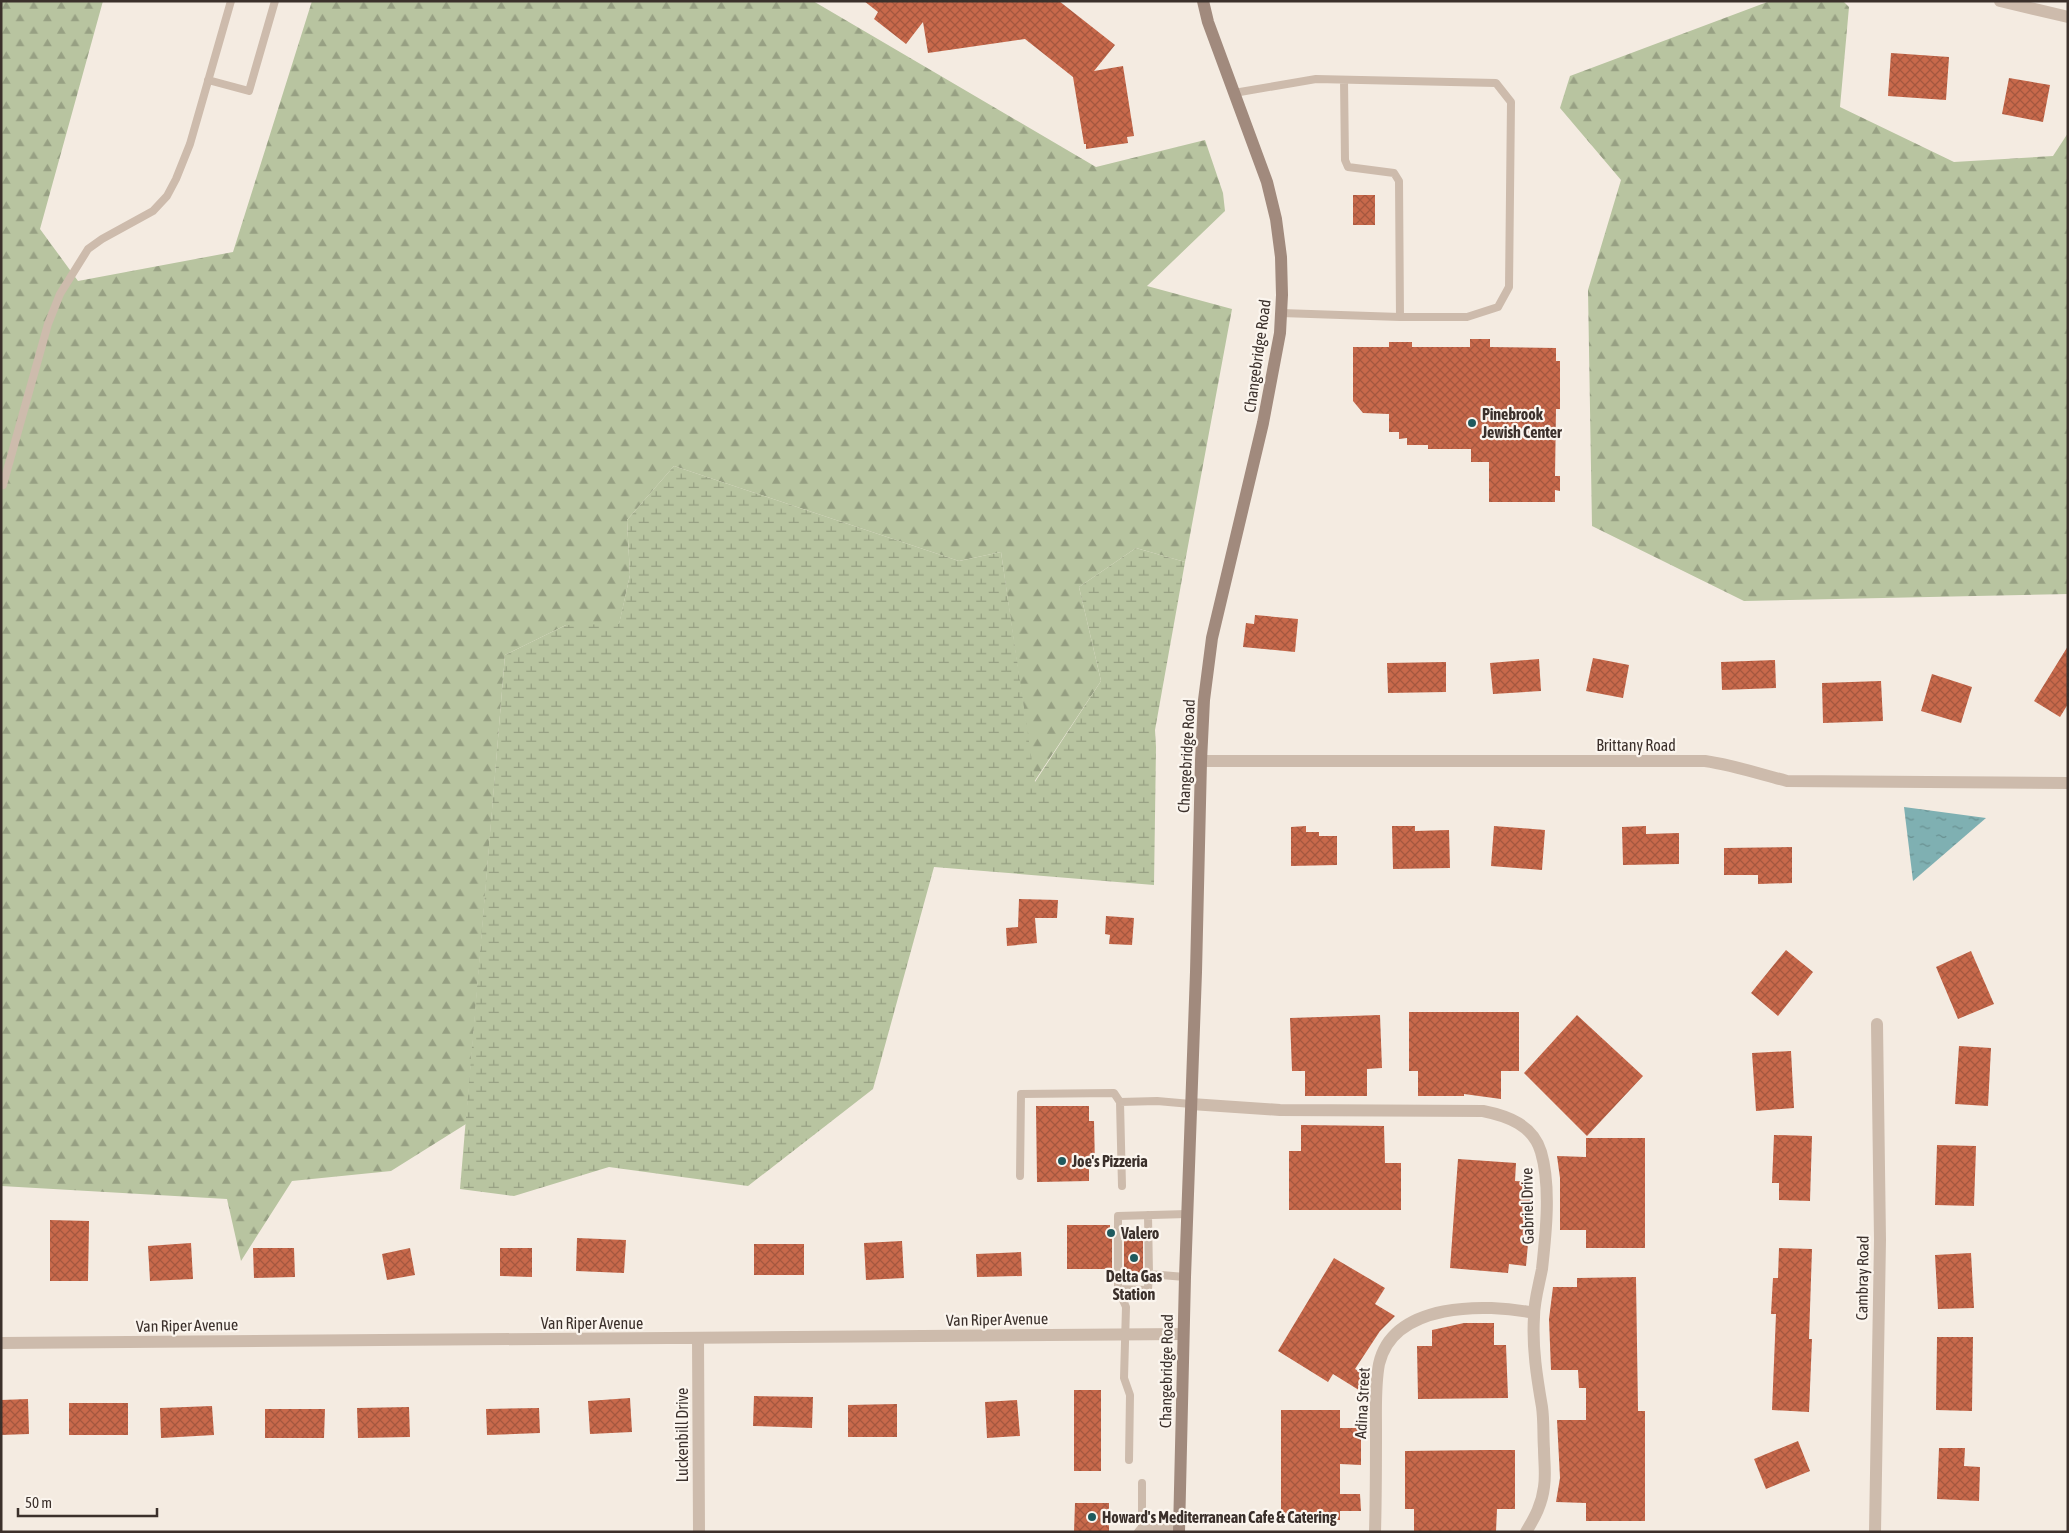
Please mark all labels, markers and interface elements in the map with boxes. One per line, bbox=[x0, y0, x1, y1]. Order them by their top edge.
street label: Changebridge Road bbox=[1240, 298, 1275, 414]
place label: Pinebrook Jewish Center bbox=[1481, 405, 1562, 441]
marker: Pinebrook Jewish Center bbox=[1466, 417, 1478, 429]
street label: Changebridge Road bbox=[1174, 699, 1199, 814]
street label: Brittany Road bbox=[1596, 736, 1676, 755]
place label: Joe's Pizzeria bbox=[1071, 1152, 1148, 1170]
marker: Joe's Pizzeria bbox=[1056, 1155, 1068, 1167]
street label: Gabriel Drive bbox=[1517, 1168, 1537, 1244]
place label: Valero bbox=[1120, 1224, 1160, 1242]
marker: Valero bbox=[1105, 1227, 1117, 1239]
street label: Cambray Road bbox=[1852, 1235, 1873, 1321]
marker: Delta Gas Station bbox=[1128, 1252, 1140, 1264]
place label: Delta Gas Station bbox=[1106, 1267, 1162, 1303]
street label: Van Riper Avenue bbox=[946, 1309, 1048, 1330]
street label: Van Riper Avenue bbox=[541, 1314, 643, 1333]
street label: Changebridge Road bbox=[1156, 1314, 1177, 1428]
street label: Van Riper Avenue bbox=[136, 1315, 238, 1336]
street label: Adina Street bbox=[1351, 1366, 1373, 1439]
street label: Luckenbill Drive bbox=[673, 1388, 691, 1482]
scale bar bbox=[18, 1486, 156, 1518]
text: 50 m bbox=[25, 1494, 52, 1511]
place label: Howard's Mediterranean Cafe & Catering bbox=[1102, 1508, 1337, 1526]
marker: Howard's Mediterranean Cafe & Catering bbox=[1086, 1511, 1098, 1523]

